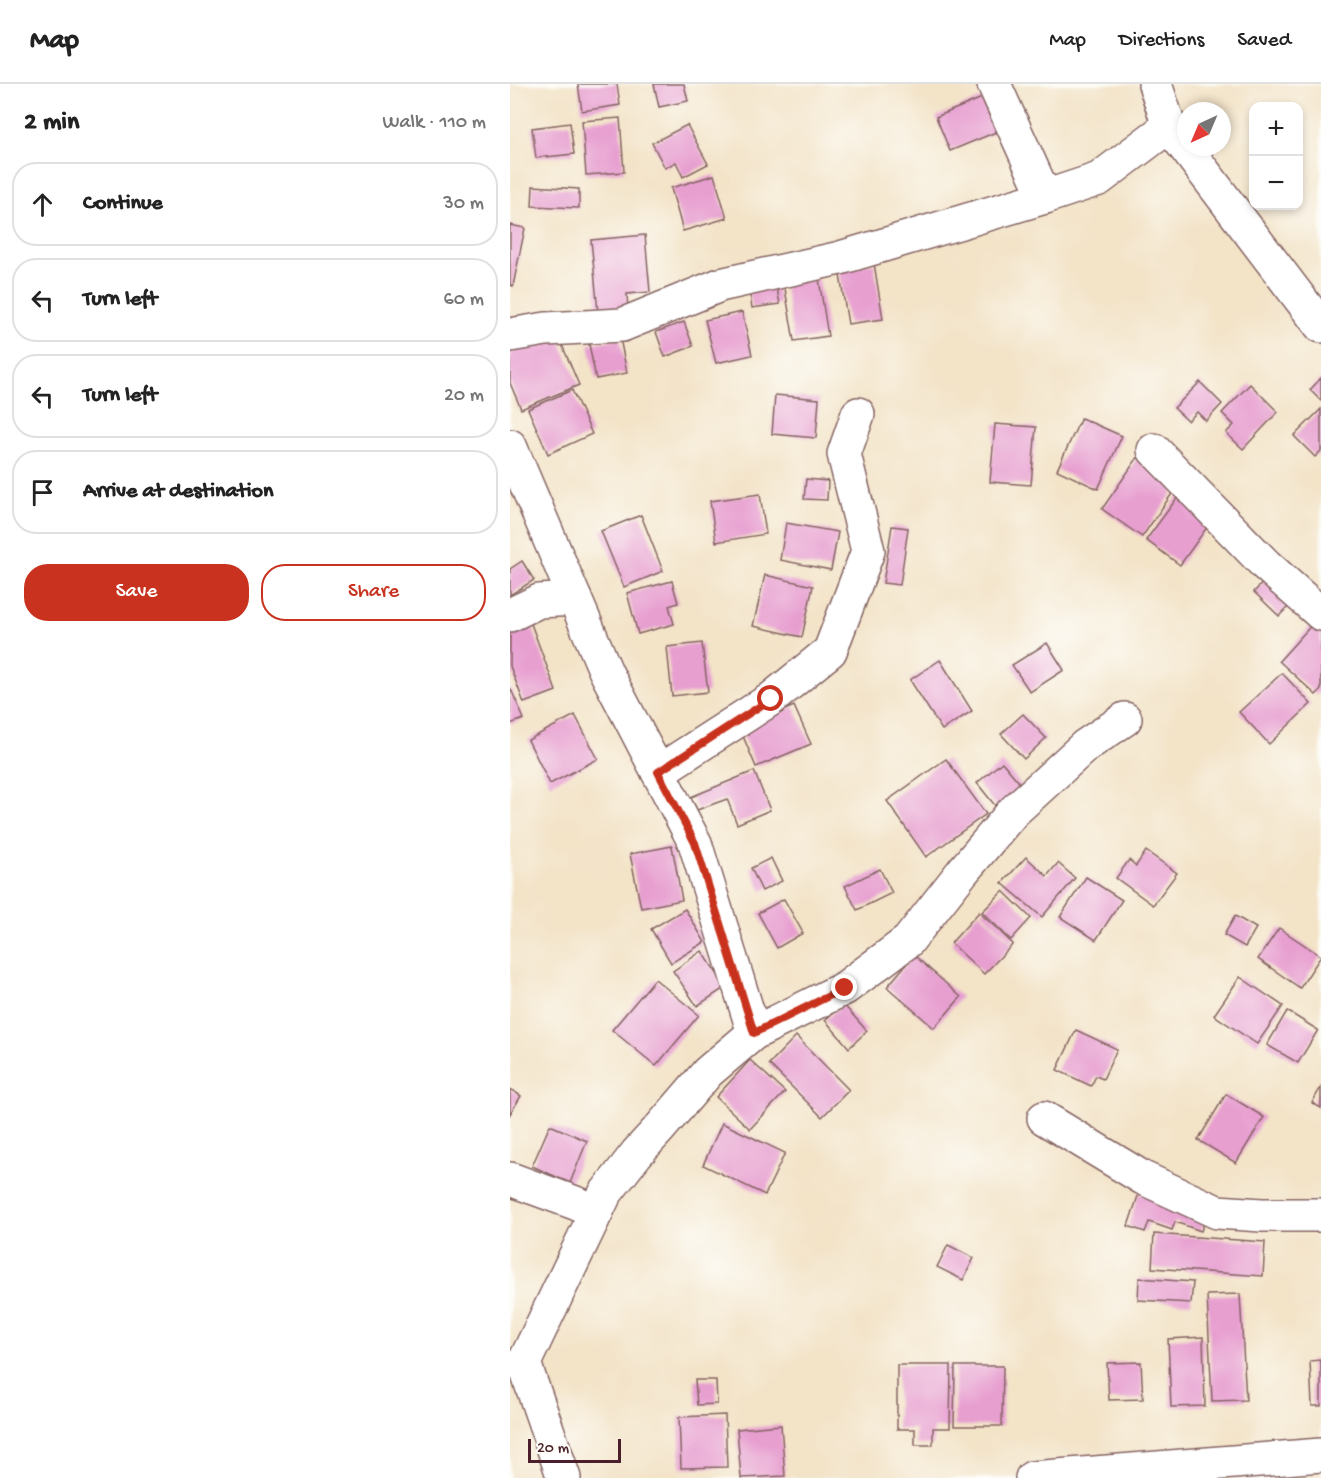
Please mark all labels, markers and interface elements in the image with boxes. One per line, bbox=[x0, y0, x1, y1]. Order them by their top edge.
text: Map bbox=[30, 25, 79, 58]
text: Map bbox=[1049, 29, 1086, 54]
text: Directions bbox=[1119, 29, 1204, 54]
text: Saved bbox=[1237, 29, 1291, 54]
north arrow bbox=[1177, 102, 1231, 156]
map controls bbox=[1249, 102, 1303, 210]
button: + bbox=[1249, 102, 1303, 156]
text: 2 min bbox=[24, 108, 79, 139]
text: Walk · 110 m bbox=[382, 112, 486, 135]
button: − bbox=[1249, 156, 1303, 210]
icon: ahead bbox=[26, 188, 59, 221]
text: Continue bbox=[83, 191, 163, 217]
text: 30 m bbox=[443, 193, 484, 216]
icon: left bbox=[26, 284, 59, 317]
text: Turn left bbox=[83, 287, 157, 313]
text: 60 m bbox=[444, 289, 484, 312]
icon: left bbox=[26, 380, 59, 413]
text: Turn left bbox=[83, 383, 157, 409]
text: 20 m bbox=[444, 385, 484, 408]
icon: arrive bbox=[26, 476, 59, 509]
text: Arrive at destination bbox=[83, 479, 273, 505]
button: Save bbox=[24, 564, 249, 621]
button: Share bbox=[261, 564, 486, 621]
route start bbox=[757, 685, 783, 711]
route end bbox=[831, 974, 857, 1000]
scale bar bbox=[528, 1436, 621, 1464]
text: 20 m bbox=[537, 1440, 569, 1459]

